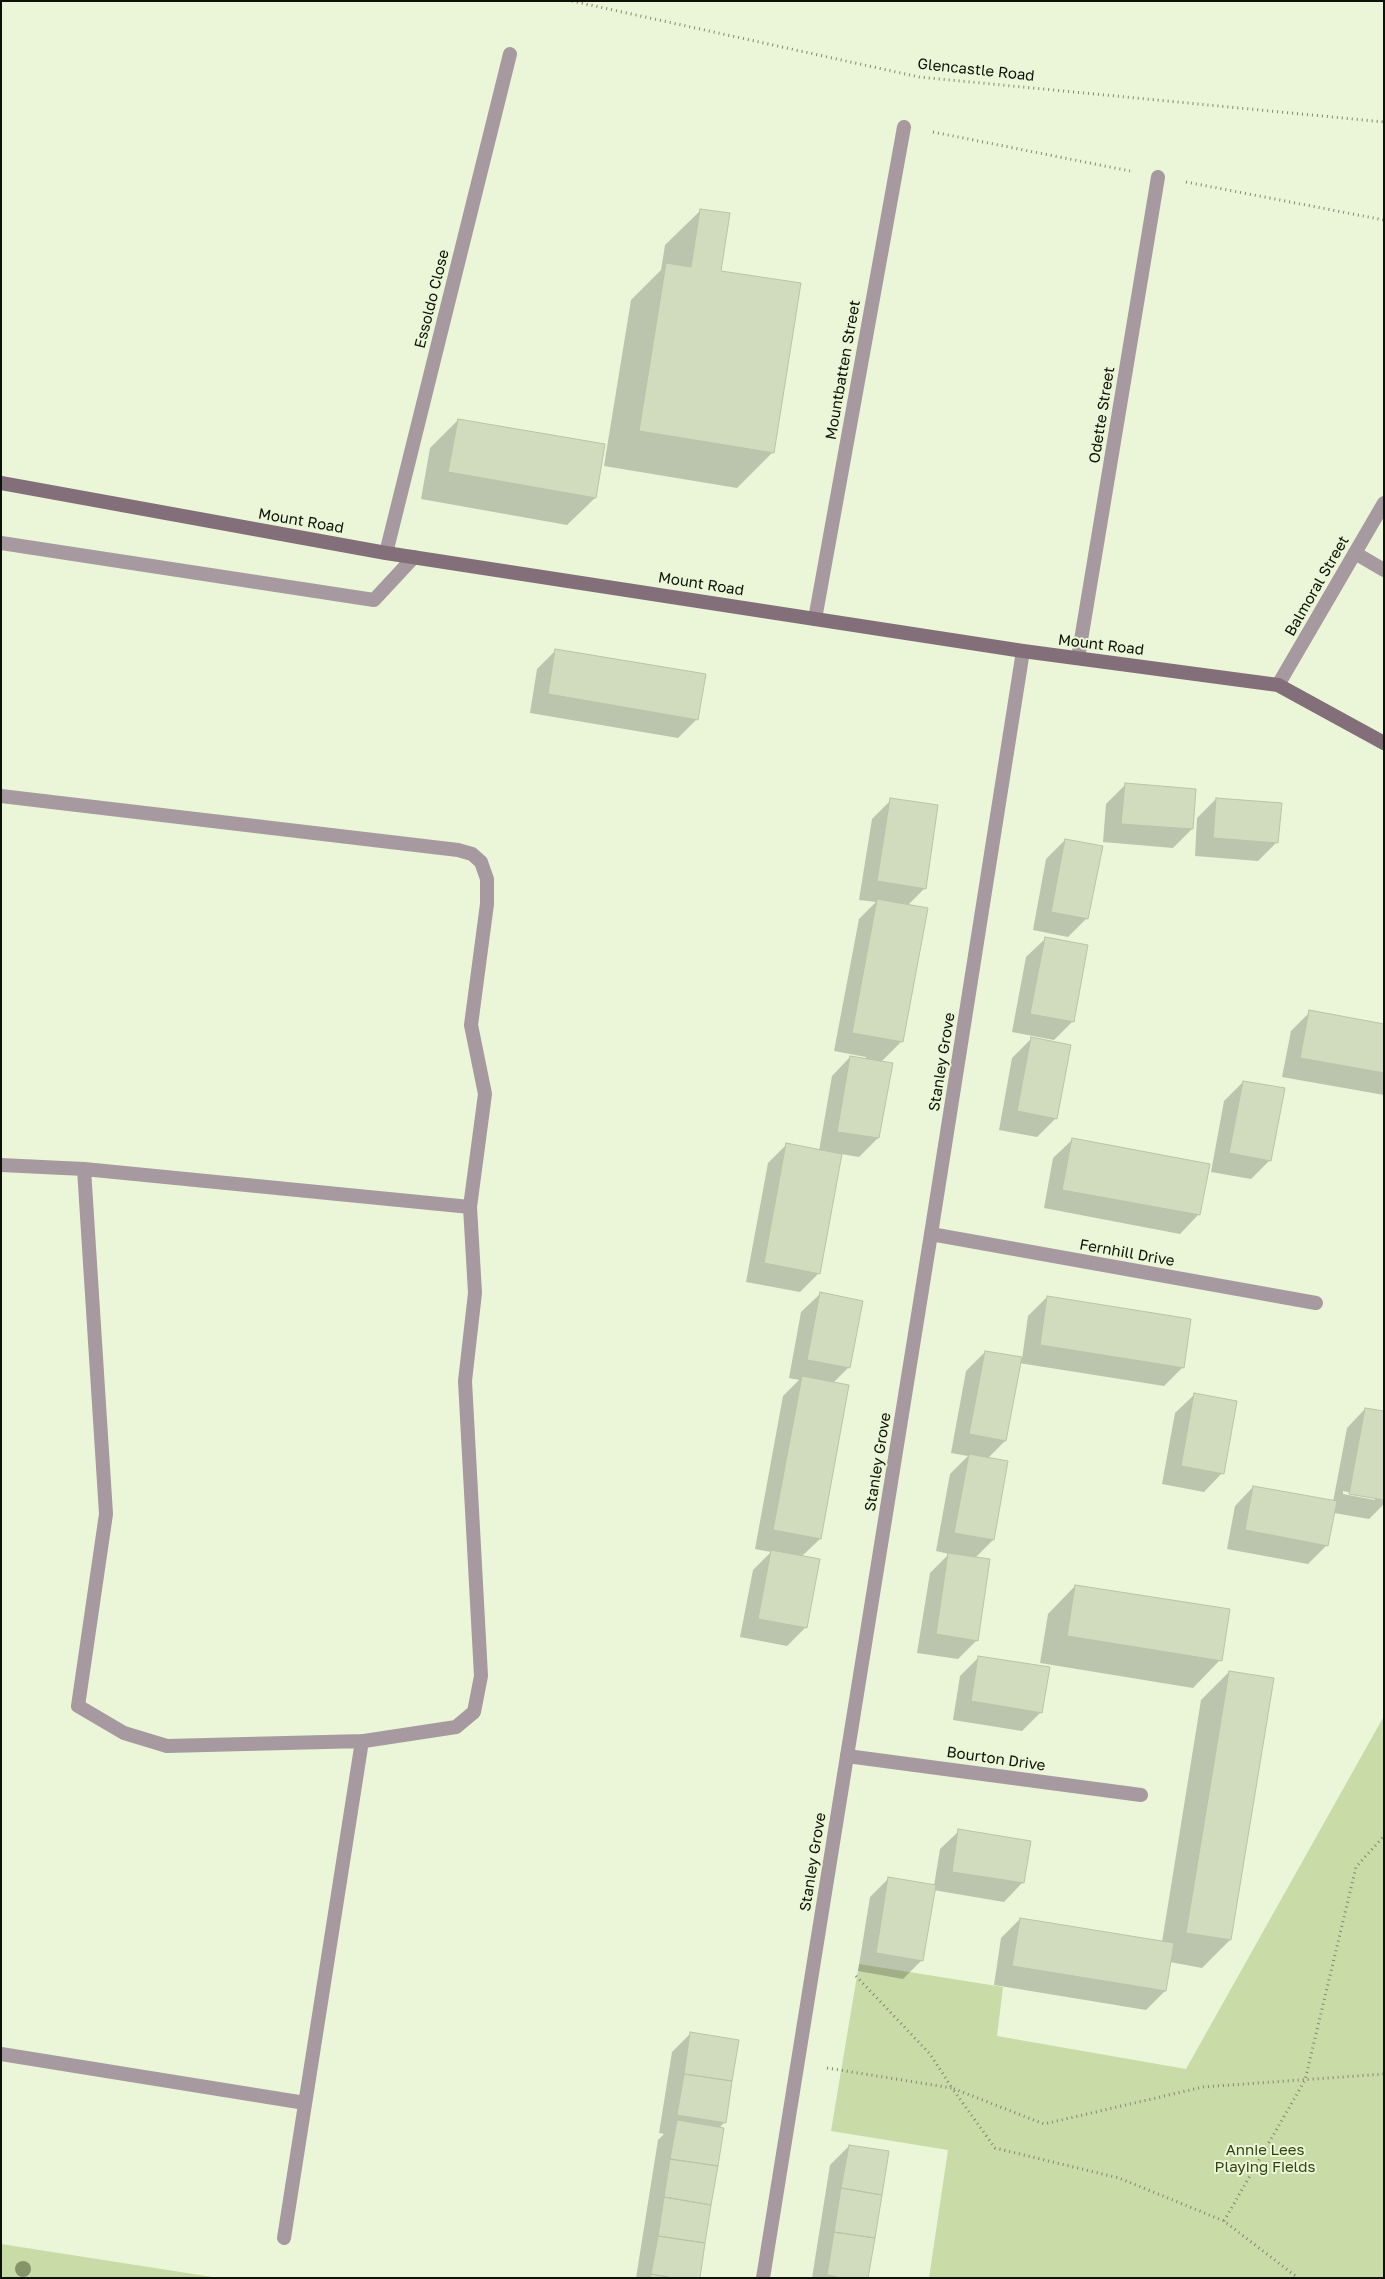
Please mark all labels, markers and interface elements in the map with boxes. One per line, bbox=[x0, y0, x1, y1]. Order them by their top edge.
street label: Glencastle Road bbox=[917, 55, 1035, 85]
street label: Essoldo Close bbox=[411, 248, 453, 350]
street label: Mountbatten Street bbox=[822, 299, 864, 441]
street label: Odette Street bbox=[1085, 365, 1119, 465]
street label: Mount Road bbox=[257, 505, 345, 537]
street label: Balmoral Street bbox=[1281, 533, 1353, 639]
street label: Mount Road bbox=[657, 568, 745, 600]
street label: Mount Road bbox=[1057, 631, 1145, 659]
street label: Stanley Grove bbox=[925, 1011, 959, 1113]
street label: Fernhill Drive bbox=[1078, 1236, 1176, 1270]
street label: Stanley Grove bbox=[861, 1411, 895, 1513]
street label: Bourton Drive bbox=[946, 1743, 1046, 1775]
street label: Stanley Grove bbox=[796, 1811, 830, 1913]
park label: Annie Lees Playing Fields bbox=[1215, 2141, 1315, 2176]

